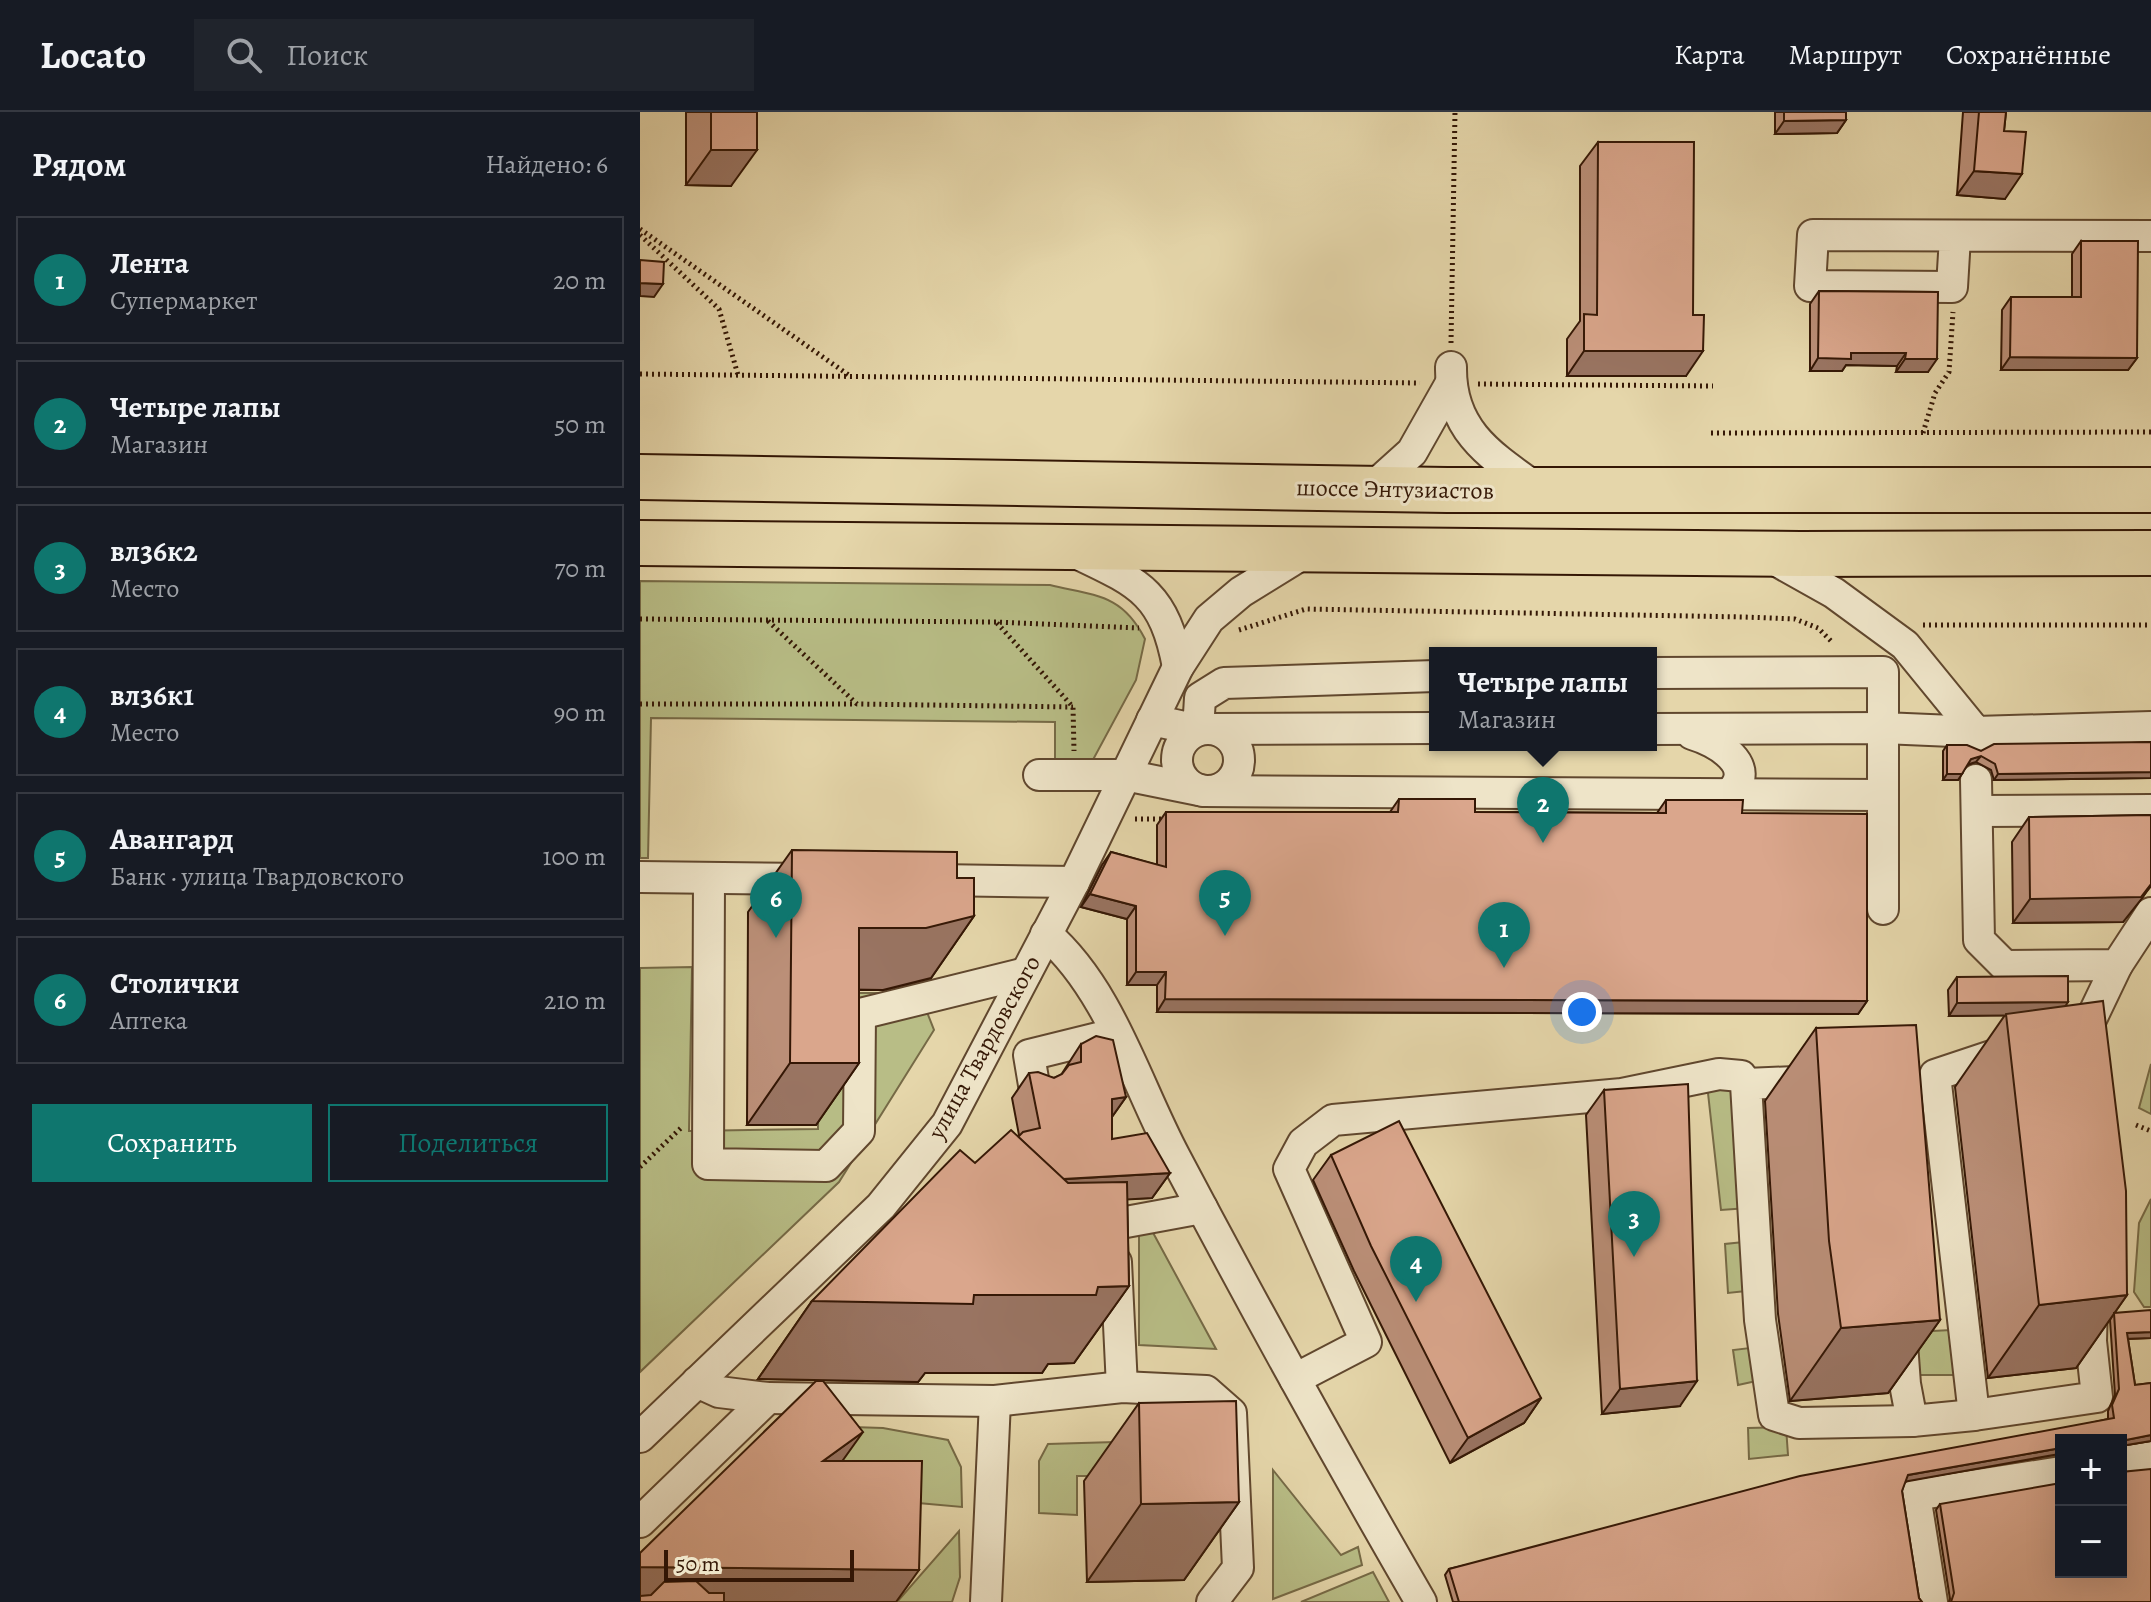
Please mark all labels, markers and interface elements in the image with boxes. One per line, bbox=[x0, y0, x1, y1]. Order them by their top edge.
search box bbox=[194, 19, 754, 91]
text: Locato bbox=[40, 29, 146, 81]
icon: search bbox=[222, 33, 266, 77]
text: Поиск bbox=[286, 35, 368, 75]
text: Карта bbox=[1674, 36, 1745, 74]
text: Маршрут bbox=[1789, 36, 1902, 74]
text: Сохранённые bbox=[1946, 36, 2111, 74]
text: Рядом bbox=[32, 141, 126, 188]
text: Найдено: 6 bbox=[485, 147, 608, 182]
text: Лента bbox=[110, 243, 189, 283]
text: 1 bbox=[55, 263, 65, 298]
text: 20 m bbox=[553, 263, 606, 298]
text: Супермаркет bbox=[110, 283, 258, 318]
text: Четыре лапы bbox=[110, 387, 281, 427]
text: 2 bbox=[54, 407, 66, 442]
text: 50 m bbox=[554, 407, 606, 442]
text: Магазин bbox=[110, 427, 208, 462]
street label: шоссе Энтузиастов bbox=[1296, 471, 1494, 507]
text: вл36к2 bbox=[110, 531, 198, 571]
text: 3 bbox=[54, 551, 66, 586]
text: 70 m bbox=[554, 551, 606, 586]
text: Место bbox=[110, 571, 179, 606]
popup bbox=[1429, 647, 1657, 751]
text: Четыре лапы bbox=[1458, 662, 1628, 702]
text: вл36к1 bbox=[110, 675, 194, 715]
text: 4 bbox=[54, 695, 66, 730]
text: 90 m bbox=[554, 695, 606, 730]
text: Магазин bbox=[1458, 702, 1556, 737]
text: Место bbox=[110, 715, 179, 750]
pin: 2 bbox=[1517, 777, 1569, 843]
text: Авангард bbox=[110, 819, 234, 859]
text: 5 bbox=[54, 839, 66, 874]
text: 100 m bbox=[543, 839, 606, 874]
text: Банк · улица Твардовского bbox=[110, 859, 404, 894]
pin: 5 bbox=[1199, 870, 1251, 936]
pin: 6 bbox=[750, 872, 802, 938]
pin: 1 bbox=[1478, 902, 1530, 968]
street label: улица Твардовского bbox=[920, 949, 1048, 1145]
text: Столички bbox=[110, 963, 240, 1003]
text: 6 bbox=[54, 983, 66, 1018]
text: 210 m bbox=[544, 983, 606, 1018]
your location bbox=[1562, 992, 1602, 1032]
text: Аптека bbox=[110, 1003, 188, 1038]
button: Сохранить bbox=[32, 1104, 312, 1182]
button: Поделиться bbox=[328, 1104, 608, 1182]
pin: 3 bbox=[1608, 1191, 1660, 1257]
pin: 4 bbox=[1390, 1236, 1442, 1302]
map controls bbox=[2055, 1434, 2127, 1578]
button: + bbox=[2055, 1434, 2127, 1506]
button: − bbox=[2055, 1506, 2127, 1578]
scale bar bbox=[664, 1546, 854, 1582]
text: 50 m bbox=[676, 1549, 720, 1579]

